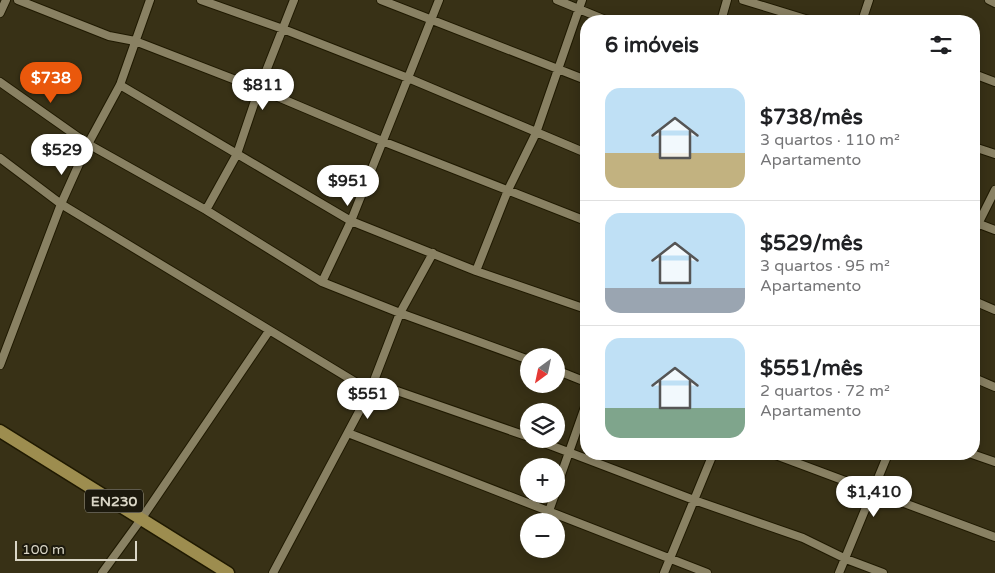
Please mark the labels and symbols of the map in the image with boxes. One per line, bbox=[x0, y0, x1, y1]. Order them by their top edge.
pin: $738 bbox=[21, 62, 81, 104]
pin: $811 bbox=[233, 68, 293, 111]
pin: $529 bbox=[32, 134, 92, 176]
pin: $951 bbox=[318, 164, 378, 207]
north arrow bbox=[520, 348, 565, 392]
pin: $551 bbox=[338, 378, 398, 420]
pin: $1,410 bbox=[833, 476, 915, 518]
road number: EN230 bbox=[85, 490, 143, 512]
scale bar bbox=[15, 538, 138, 561]

